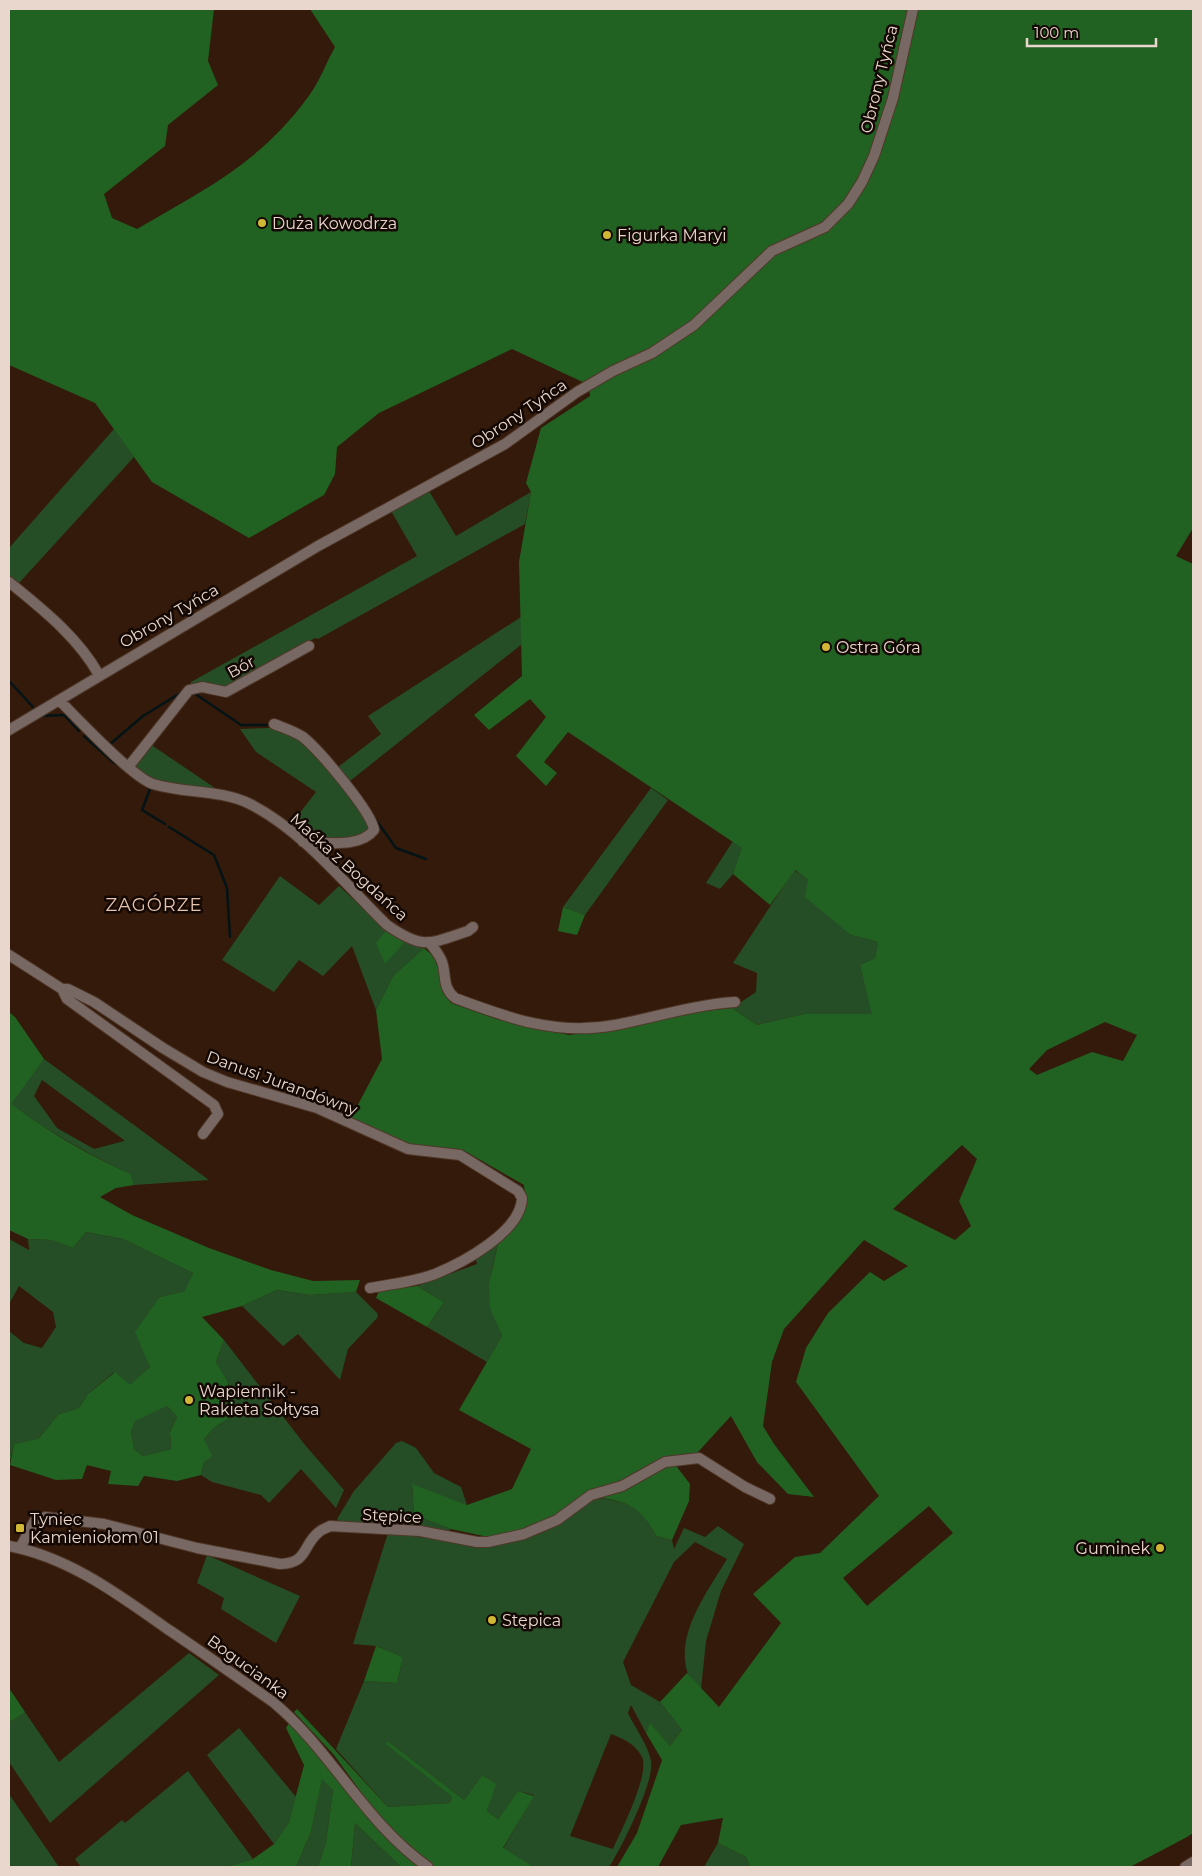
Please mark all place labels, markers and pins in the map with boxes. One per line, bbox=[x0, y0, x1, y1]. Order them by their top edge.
place label: Duża Kowodrza bbox=[272, 214, 397, 233]
marker: Duża Kowodrza bbox=[256, 217, 268, 229]
place label: Figurka Maryi bbox=[617, 226, 727, 245]
marker: Figurka Maryi bbox=[601, 229, 613, 241]
place label: Ostra Góra bbox=[836, 638, 921, 657]
marker: Ostra Góra bbox=[820, 641, 832, 653]
place label: Wapiennik - Rakieta Sołtysa bbox=[199, 1382, 319, 1419]
marker: Wapiennik - Rakieta Sołtysa bbox=[183, 1394, 195, 1406]
place label: Tyniec Kamieniołom 01 bbox=[30, 1510, 159, 1547]
marker: Tyniec Kamieniołom 01 bbox=[14, 1522, 26, 1534]
place label: Guminek bbox=[1076, 1539, 1150, 1558]
marker: Guminek bbox=[1154, 1542, 1166, 1554]
place label: Stępica bbox=[502, 1611, 561, 1630]
marker: Stępica bbox=[486, 1614, 498, 1626]

